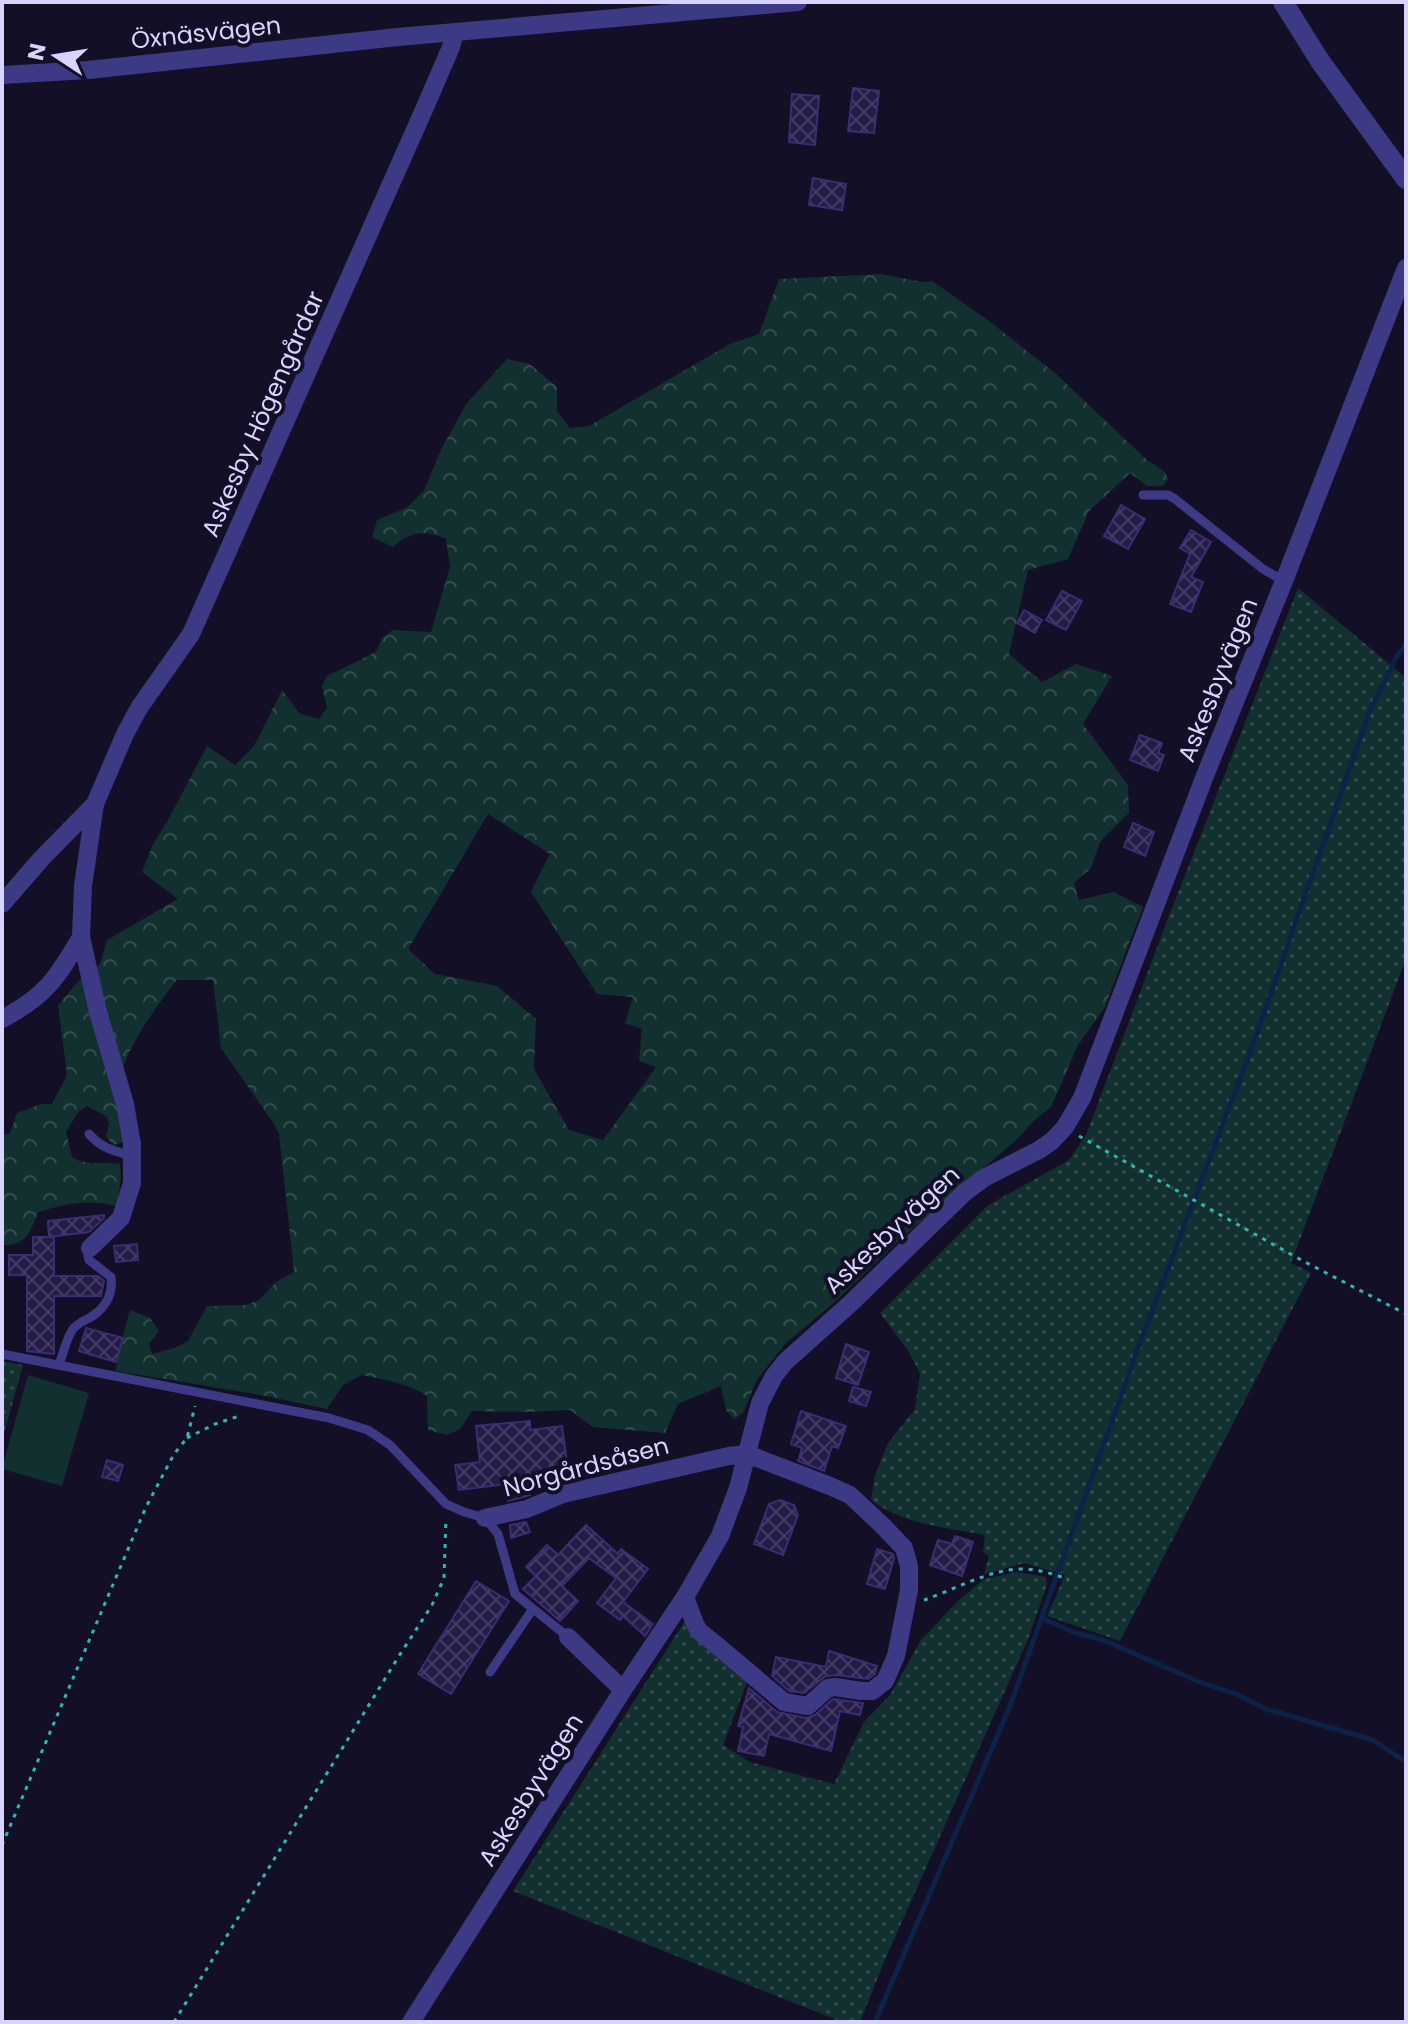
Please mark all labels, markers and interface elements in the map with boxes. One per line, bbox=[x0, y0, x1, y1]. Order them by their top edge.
street label: Öxnäsvägen bbox=[129, 8, 283, 57]
north arrow bbox=[16, 16, 96, 96]
text: N bbox=[20, 41, 54, 63]
street label: Askesby Högengårdar bbox=[193, 286, 332, 542]
street label: Askesbyvägen bbox=[1170, 593, 1265, 767]
street label: Askesbyvägen bbox=[817, 1158, 967, 1301]
street label: Norgårdsåsen bbox=[499, 1429, 672, 1504]
street label: Askesbyvägen bbox=[470, 1707, 591, 1872]

